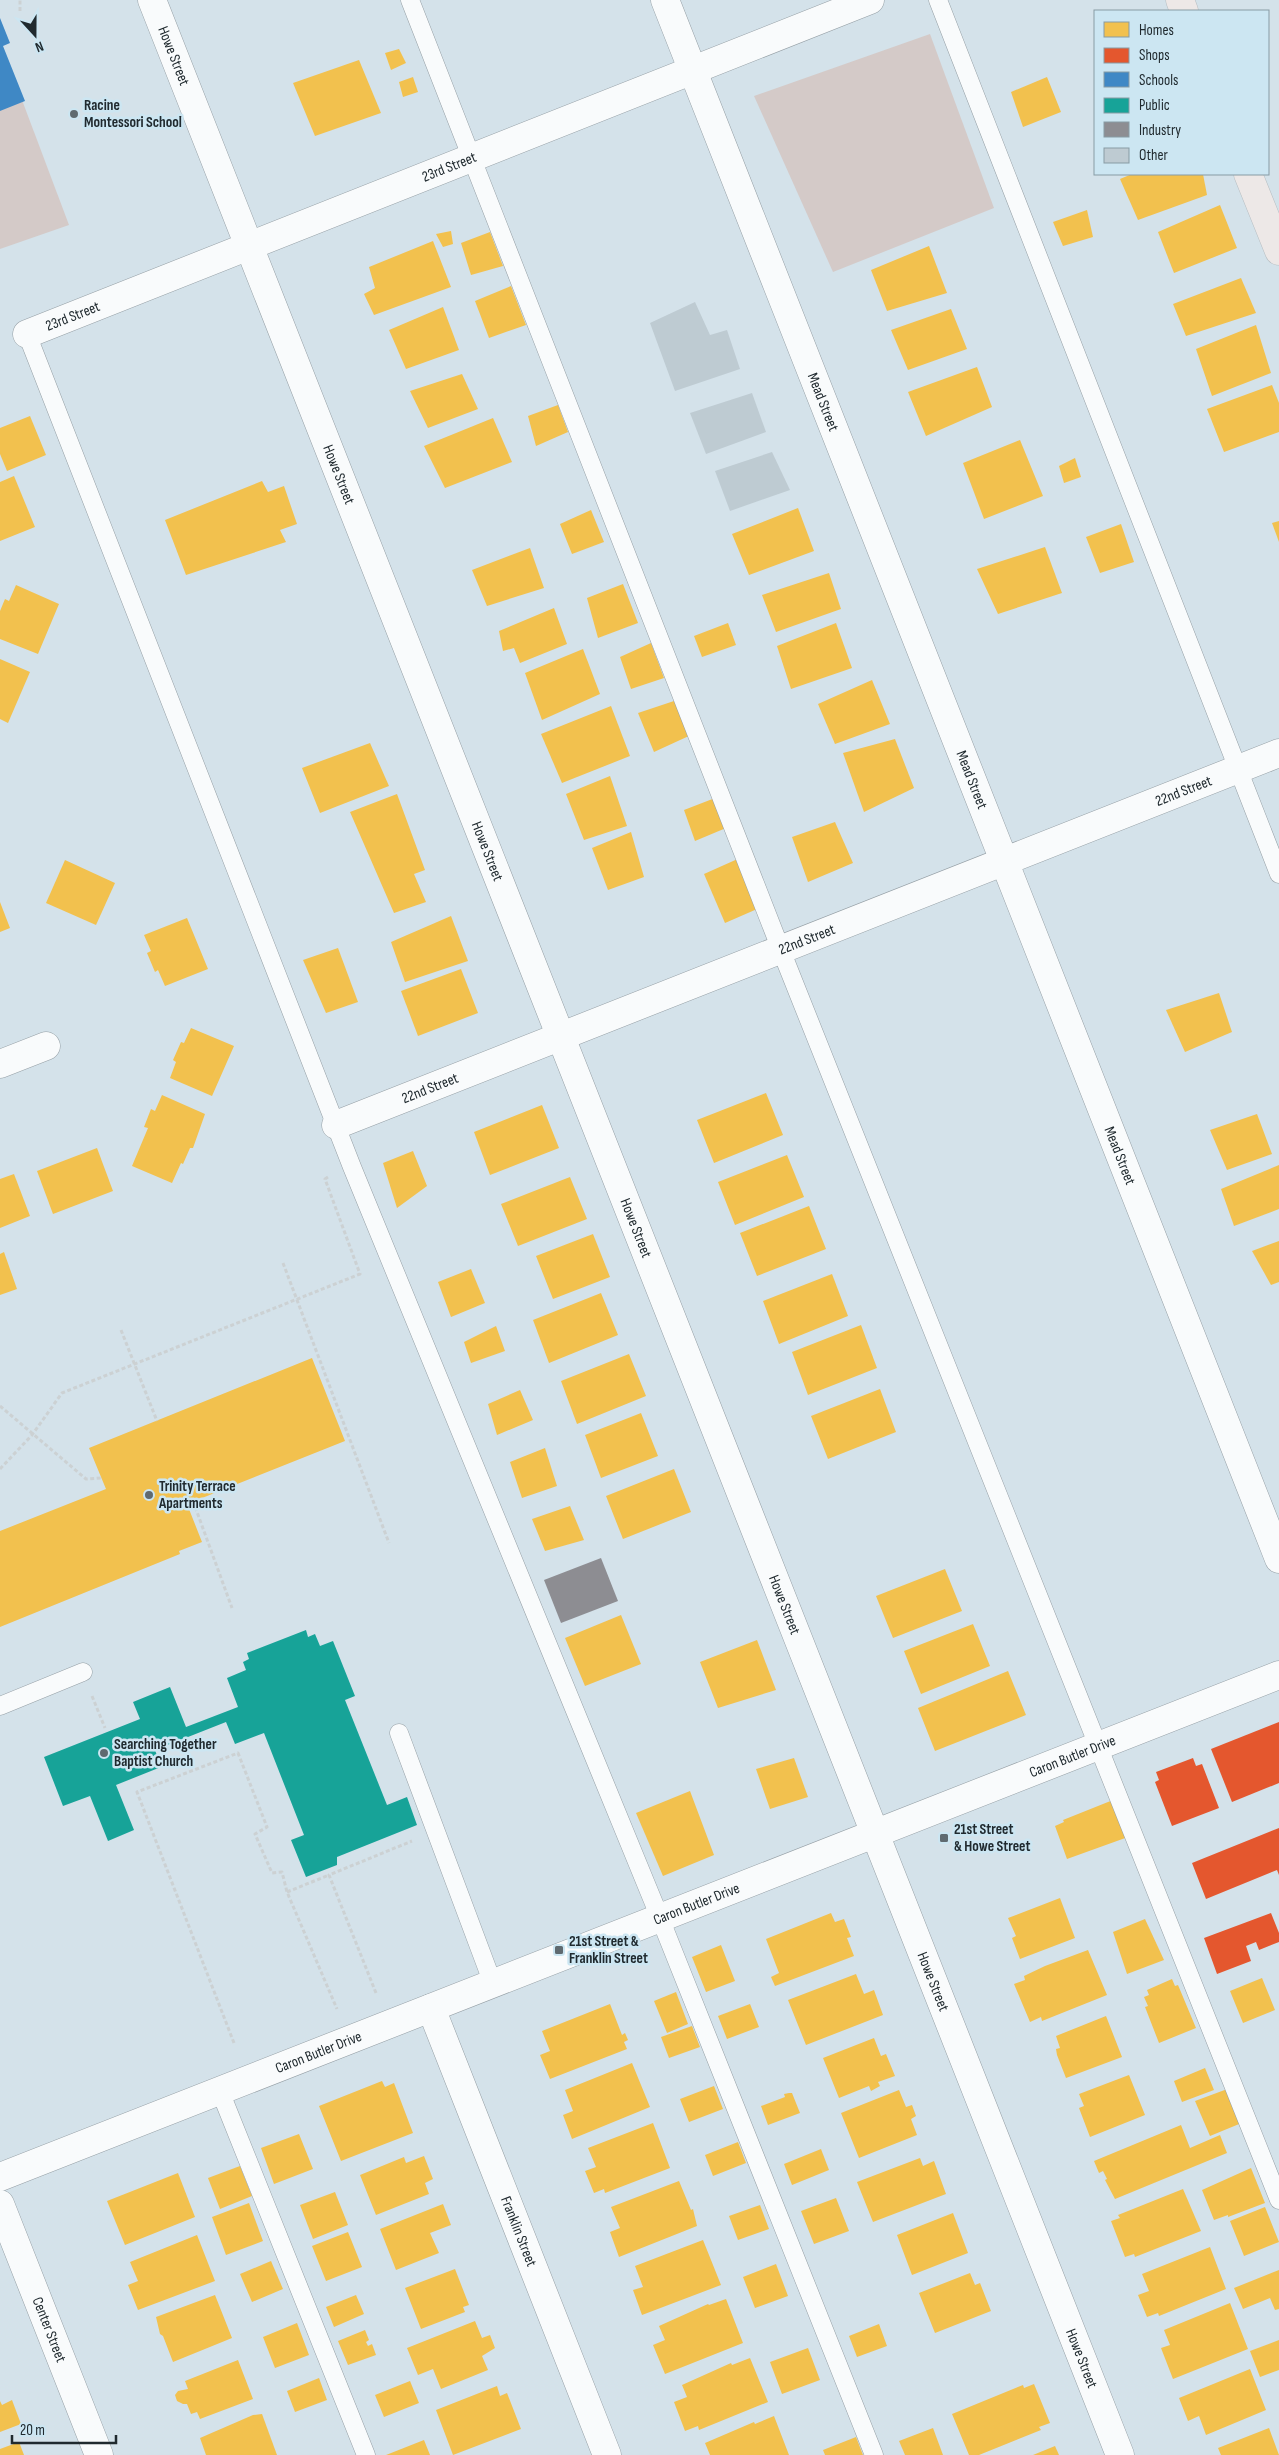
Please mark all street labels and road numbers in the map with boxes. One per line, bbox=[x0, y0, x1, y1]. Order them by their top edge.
street label: Howe Street bbox=[154, 23, 194, 89]
street label: 23rd Street bbox=[419, 147, 479, 186]
street label: 23rd Street bbox=[43, 296, 103, 335]
street label: Mead Street bbox=[803, 370, 843, 434]
street label: Howe Street bbox=[319, 442, 359, 507]
street label: Mead Street bbox=[952, 748, 992, 812]
street label: 22nd Street bbox=[1152, 771, 1215, 810]
street label: Howe Street bbox=[467, 819, 508, 884]
street label: 22nd Street bbox=[776, 919, 838, 959]
street label: 22nd Street bbox=[399, 1068, 461, 1108]
street label: Mead Street bbox=[1100, 1124, 1140, 1188]
street label: Howe Street bbox=[616, 1196, 657, 1261]
street label: Howe Street bbox=[764, 1572, 805, 1638]
street label: Caron Butler Drive bbox=[1026, 1731, 1118, 1782]
street label: Caron Butler Drive bbox=[650, 1878, 742, 1929]
street label: Howe Street bbox=[913, 1949, 954, 2014]
street label: Caron Butler Drive bbox=[272, 2027, 364, 2078]
street label: Franklin Street bbox=[497, 2193, 541, 2270]
street label: Center Street bbox=[28, 2294, 71, 2365]
street label: Howe Street bbox=[1062, 2326, 1102, 2391]

